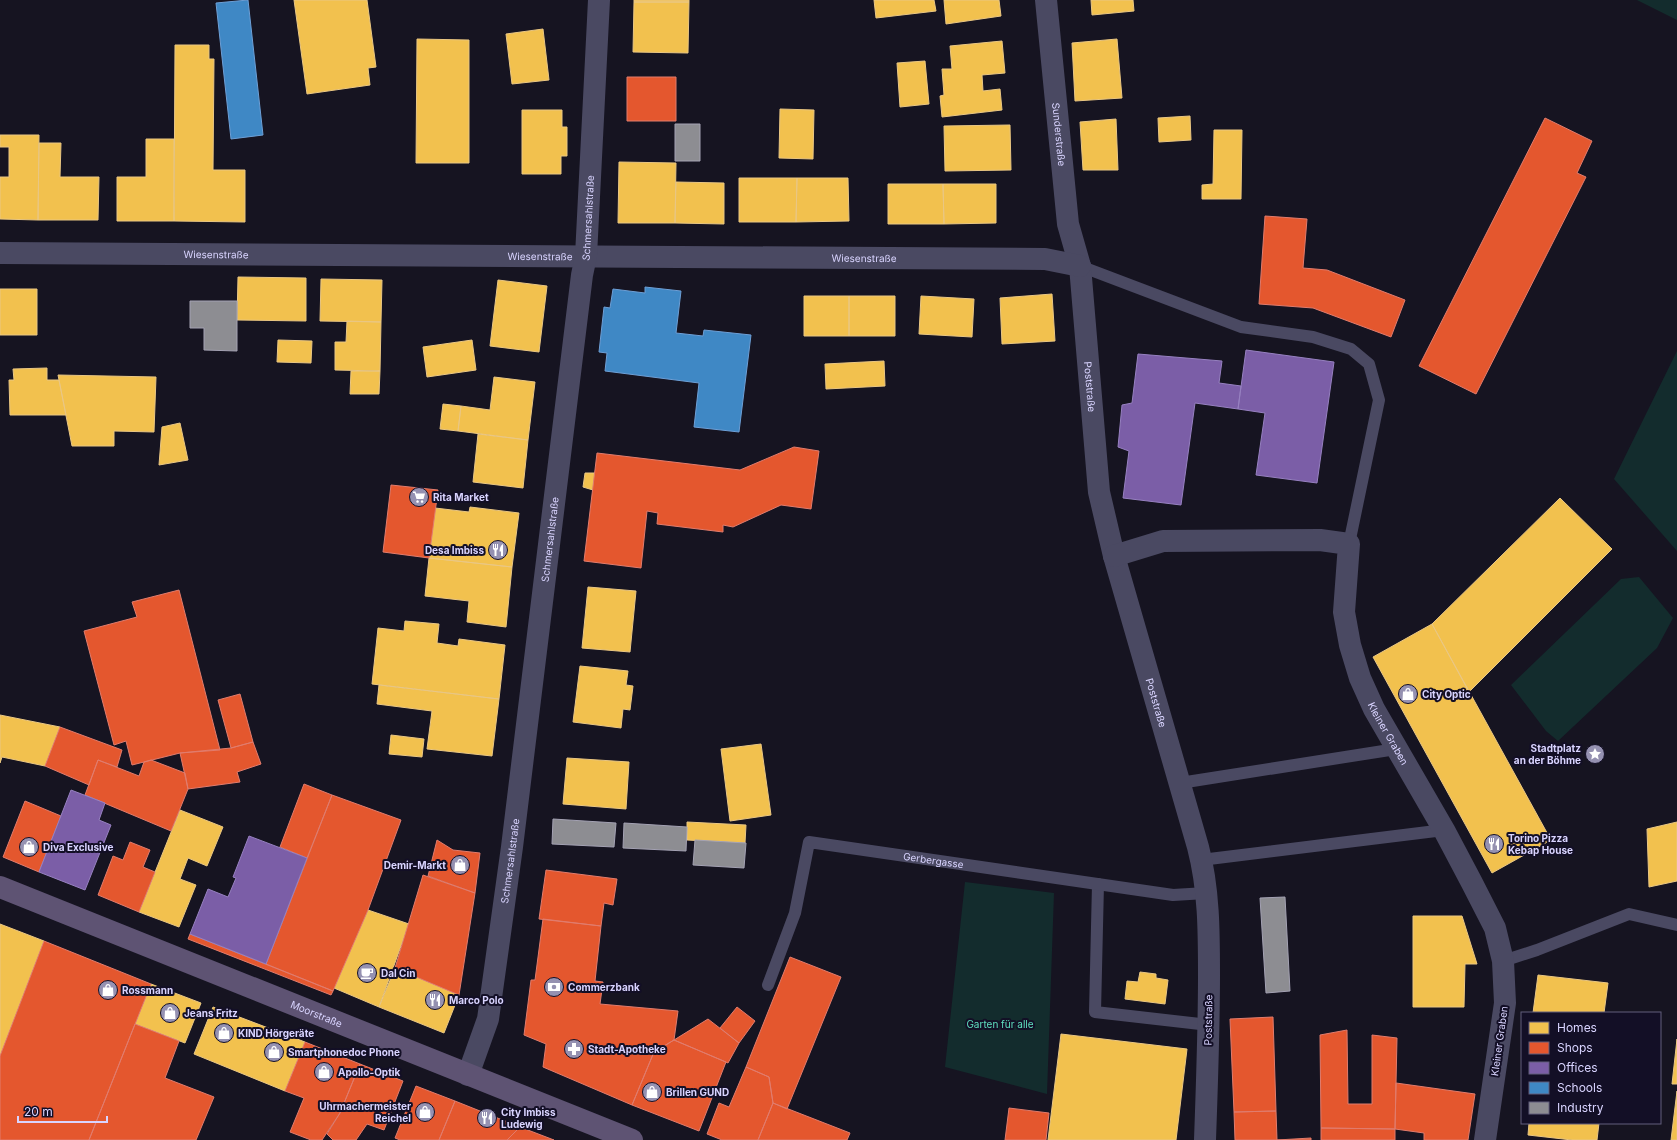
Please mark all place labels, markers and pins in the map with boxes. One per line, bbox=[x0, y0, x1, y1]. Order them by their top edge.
supermarket icon: Rita Market bbox=[408, 486, 430, 508]
place label: Rita Market bbox=[433, 491, 489, 503]
restaurant icon: Desa Imbiss bbox=[487, 539, 509, 561]
place label: Desa Imbiss bbox=[425, 544, 484, 556]
shop icon: City Optic bbox=[1397, 683, 1419, 705]
place label: City Optic bbox=[1422, 688, 1471, 701]
place label: Stadtplatz an der Böhme bbox=[1514, 742, 1581, 766]
place icon: Stadtplatz an der Böhme bbox=[1584, 743, 1606, 765]
place label: Torino Pizza Kebap House bbox=[1508, 832, 1573, 856]
restaurant icon: Torino Pizza Kebap House bbox=[1483, 833, 1505, 855]
shop icon: Diva Exclusive bbox=[18, 836, 40, 858]
place label: Diva Exclusive bbox=[43, 841, 114, 853]
shop icon: Demir-Markt bbox=[449, 854, 471, 876]
place label: Demir-Markt bbox=[384, 859, 446, 871]
cafe icon: Dal Cin bbox=[356, 962, 378, 984]
place label: Dal Cin bbox=[381, 967, 415, 979]
bank icon: Commerzbank bbox=[543, 976, 565, 998]
shop icon: Rossmann bbox=[97, 979, 119, 1001]
place label: Commerzbank bbox=[568, 981, 640, 993]
place label: Rossmann bbox=[122, 984, 173, 996]
restaurant icon: Marco Polo bbox=[424, 989, 446, 1011]
place label: Marco Polo bbox=[449, 994, 504, 1006]
shop icon: Jeans Fritz bbox=[159, 1002, 181, 1024]
place label: Jeans Fritz bbox=[184, 1007, 238, 1019]
shop icon: KIND Hörgeräte bbox=[213, 1022, 235, 1044]
place label: KIND Hörgeräte bbox=[238, 1027, 314, 1040]
pharmacy icon: Stadt-Apotheke bbox=[563, 1038, 585, 1060]
shop icon: Smartphonedoc Phone bbox=[263, 1041, 285, 1063]
place label: Stadt-Apotheke bbox=[588, 1043, 666, 1055]
place label: Smartphonedoc Phone bbox=[288, 1046, 400, 1058]
shop icon: Apollo-Optik bbox=[313, 1061, 335, 1083]
place label: Apollo-Optik bbox=[338, 1066, 401, 1078]
shop icon: Brillen GUND bbox=[641, 1081, 663, 1103]
place label: Brillen GUND bbox=[666, 1086, 729, 1098]
place label: Uhrmachermeister Reichel bbox=[319, 1100, 411, 1124]
shop icon: Uhrmachermeister Reichel bbox=[414, 1101, 436, 1123]
place label: City Imbiss Ludewig bbox=[501, 1106, 556, 1131]
restaurant icon: City Imbiss Ludewig bbox=[476, 1107, 498, 1129]

